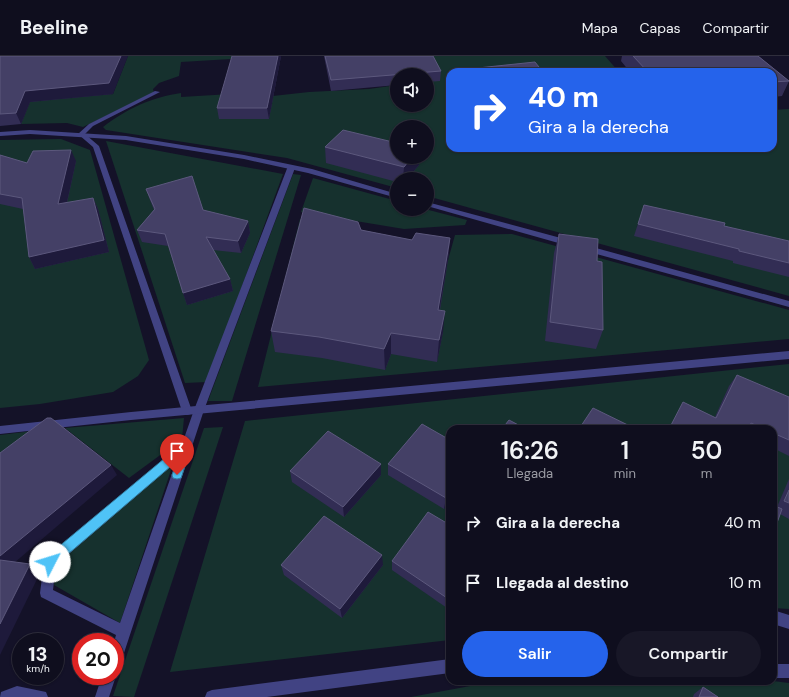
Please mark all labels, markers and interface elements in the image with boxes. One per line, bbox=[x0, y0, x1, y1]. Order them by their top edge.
text: Beeline bbox=[20, 15, 88, 40]
text: Mapa bbox=[582, 19, 618, 37]
text: Capas bbox=[640, 19, 681, 37]
text: Compartir bbox=[703, 19, 769, 37]
map controls bbox=[390, 68, 434, 216]
button: sound bbox=[390, 68, 434, 112]
text: 40 m bbox=[528, 79, 599, 116]
icon: right bbox=[462, 84, 514, 136]
text: Gira a la derecha bbox=[528, 115, 669, 139]
button: + bbox=[390, 120, 434, 164]
button: − bbox=[390, 172, 434, 216]
pin bbox=[160, 434, 194, 475]
text: 16:26 bbox=[501, 435, 559, 466]
text: 1 bbox=[621, 435, 629, 466]
text: 50 bbox=[691, 435, 722, 466]
icon: arrive bbox=[166, 440, 188, 462]
text: Llegada bbox=[507, 465, 553, 482]
text: min bbox=[614, 465, 636, 482]
text: m bbox=[701, 465, 712, 482]
icon: right bbox=[462, 512, 484, 534]
text: Gira a la derecha bbox=[496, 513, 620, 533]
text: 40 m bbox=[724, 513, 761, 533]
position arrow bbox=[29, 541, 71, 583]
icon: arrive bbox=[462, 572, 484, 594]
text: Llegada al destino bbox=[496, 573, 629, 593]
text: 10 m bbox=[729, 573, 761, 593]
button: Salir bbox=[462, 631, 608, 677]
button: Compartir bbox=[616, 631, 761, 677]
speed limit sign: 20 bbox=[72, 633, 124, 685]
text: 13 bbox=[28, 641, 48, 667]
text: km/h bbox=[26, 662, 50, 675]

